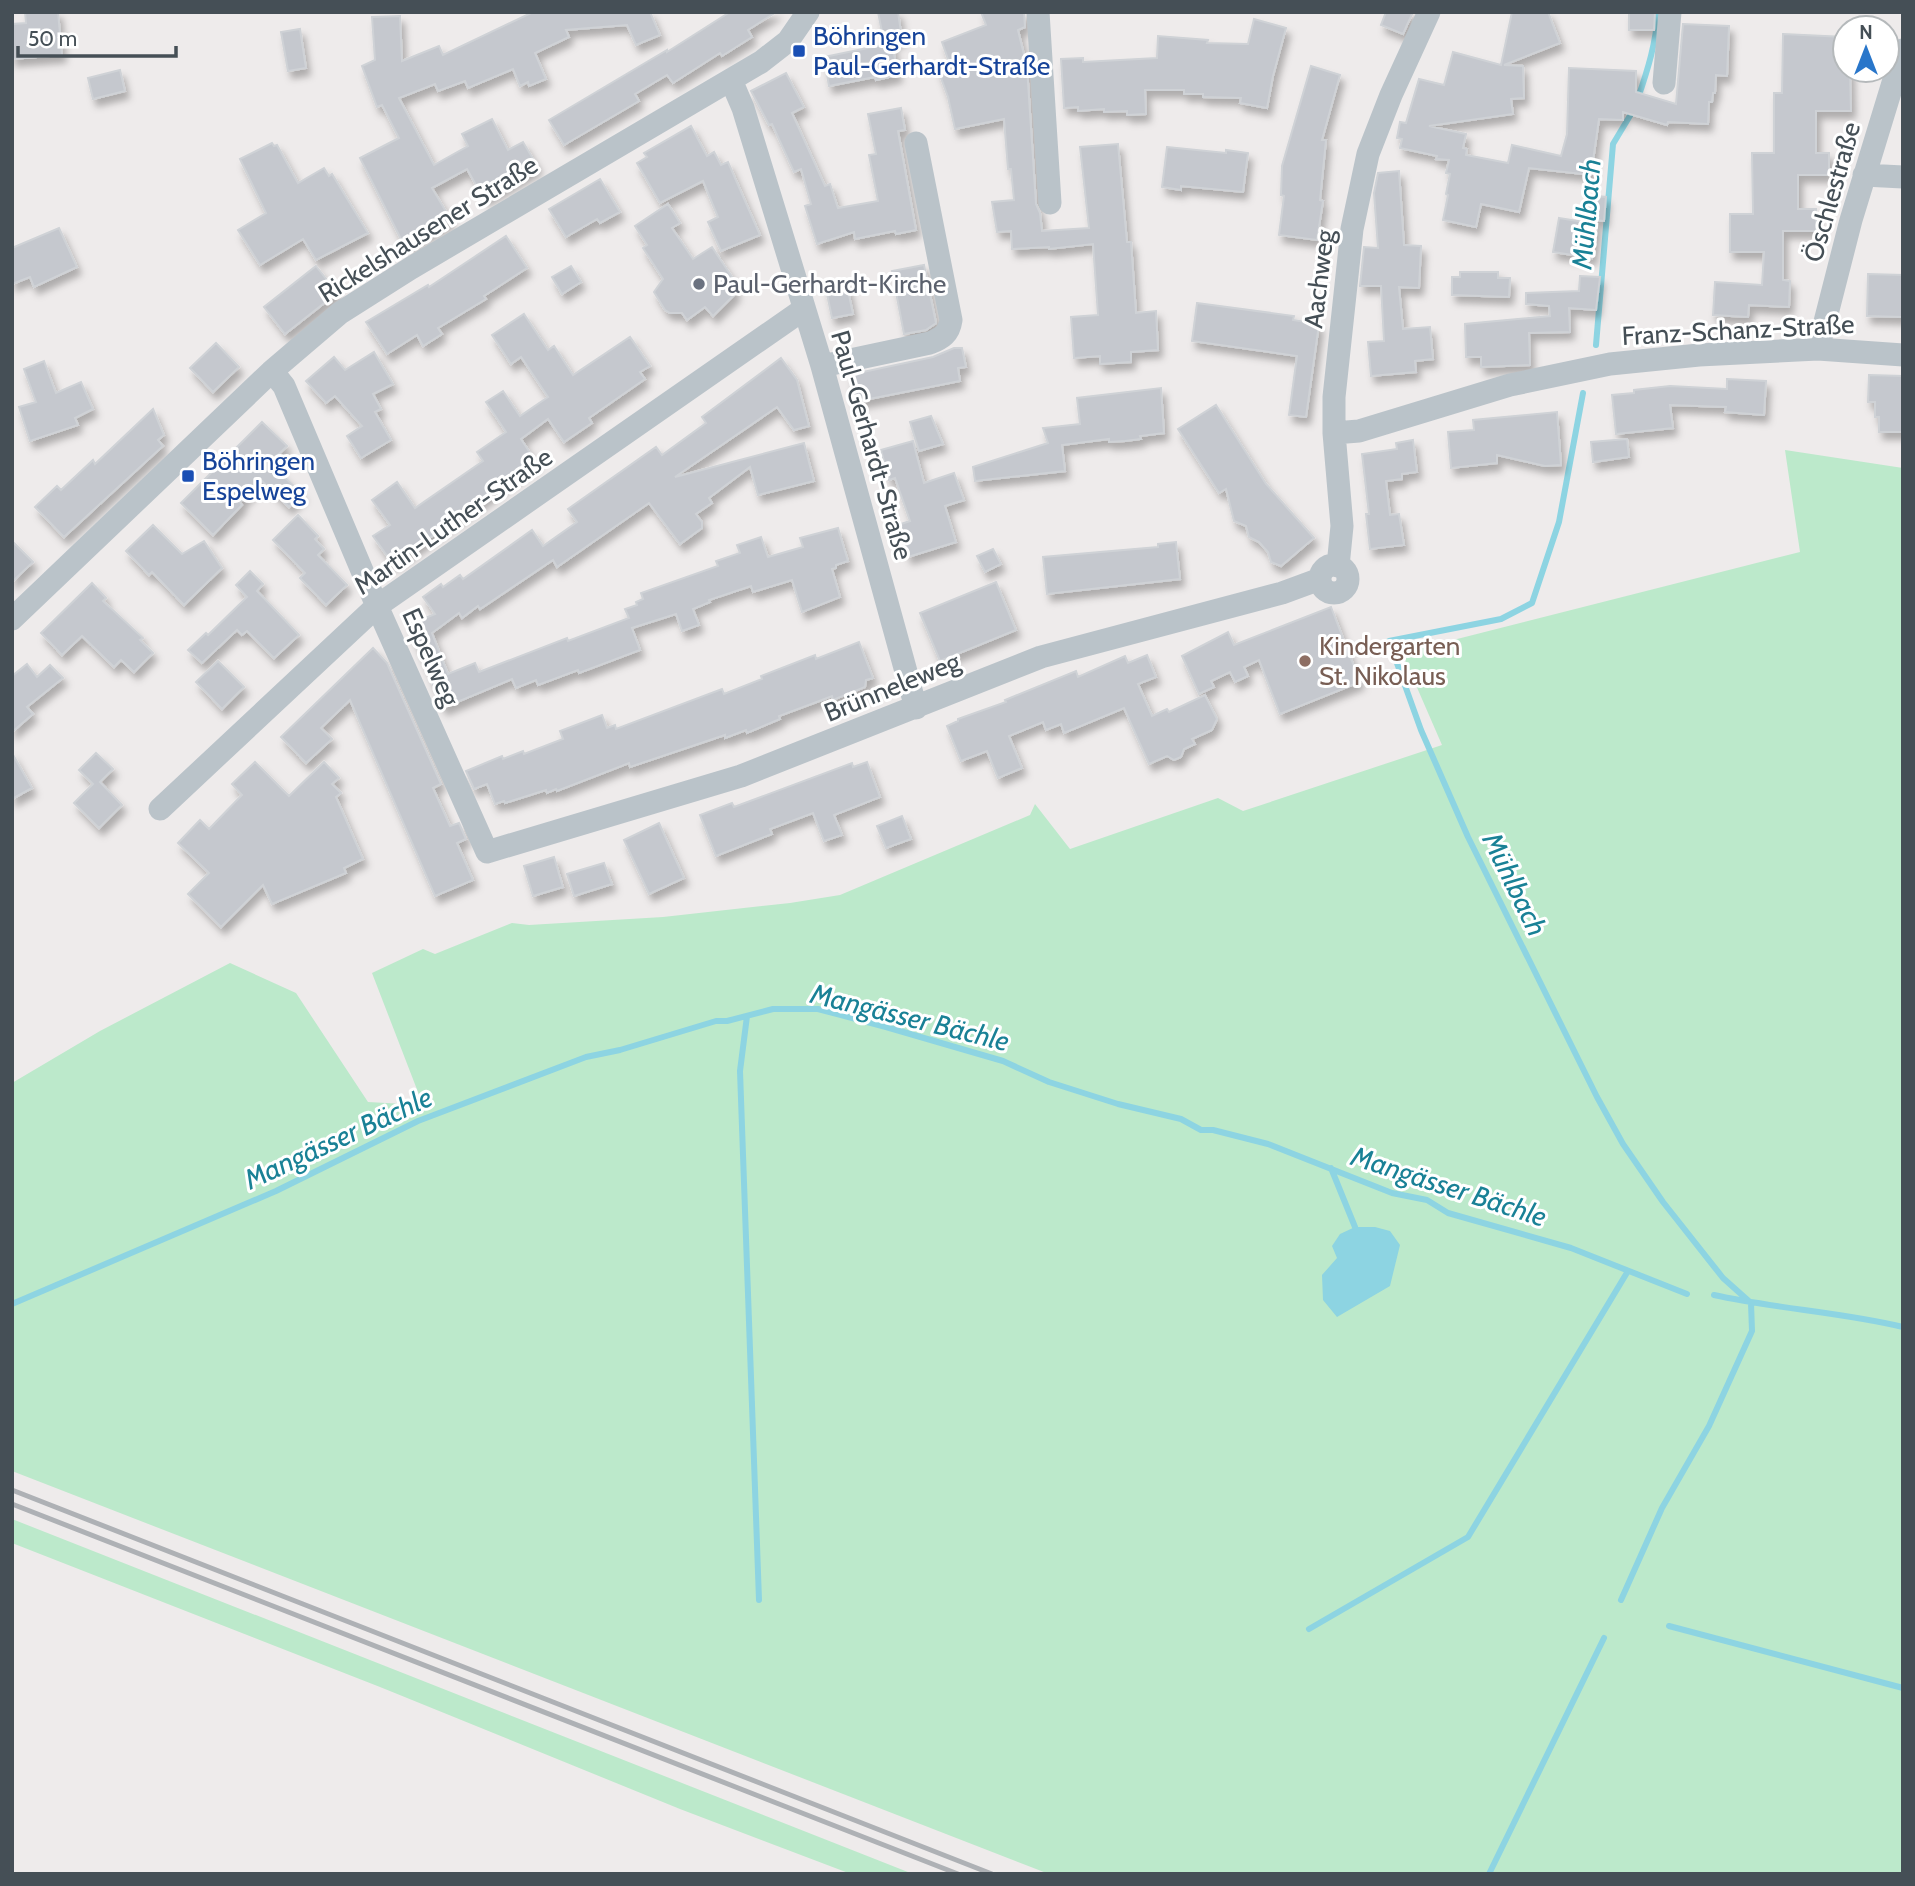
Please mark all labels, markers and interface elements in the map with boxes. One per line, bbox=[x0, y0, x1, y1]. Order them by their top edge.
scale bar bbox=[18, 14, 175, 58]
north arrow bbox=[1831, 14, 1901, 84]
place label: Böhringen Paul-Gerhardt-Straße bbox=[813, 20, 1050, 82]
text: N bbox=[1859, 21, 1873, 44]
text: 50 m bbox=[28, 26, 77, 51]
marker: Böhringen Paul-Gerhardt-Straße bbox=[791, 43, 807, 59]
street label: Öschlestraße bbox=[1797, 118, 1867, 266]
street label: Rickelshausener Straße bbox=[312, 149, 544, 309]
water label: Mühlbach bbox=[1564, 157, 1608, 272]
street label: Aachweg bbox=[1297, 227, 1341, 330]
place label: Paul-Gerhardt-Kirche bbox=[713, 268, 946, 300]
marker: Paul-Gerhardt-Kirche bbox=[691, 276, 707, 292]
street label: Franz-Schanz-Straße bbox=[1621, 308, 1855, 352]
street label: Paul-Gerhardt-Straße bbox=[824, 327, 920, 563]
street label: Martin-Luther-Straße bbox=[348, 441, 558, 601]
place label: Böhringen Espelweg bbox=[202, 445, 315, 507]
marker: Böhringen Espelweg bbox=[180, 468, 196, 484]
street label: Espelweg bbox=[395, 603, 467, 712]
place label: Kindergarten St. Nikolaus bbox=[1319, 630, 1460, 692]
street label: Brünneleweg bbox=[819, 645, 966, 729]
marker: Kindergarten St. Nikolaus bbox=[1297, 653, 1313, 669]
water label: Mühlbach bbox=[1475, 826, 1555, 941]
water label: Mangässer Bächle bbox=[806, 976, 1013, 1058]
water label: Mangässer Bächle bbox=[238, 1080, 437, 1197]
water label: Mangässer Bächle bbox=[1346, 1138, 1551, 1234]

